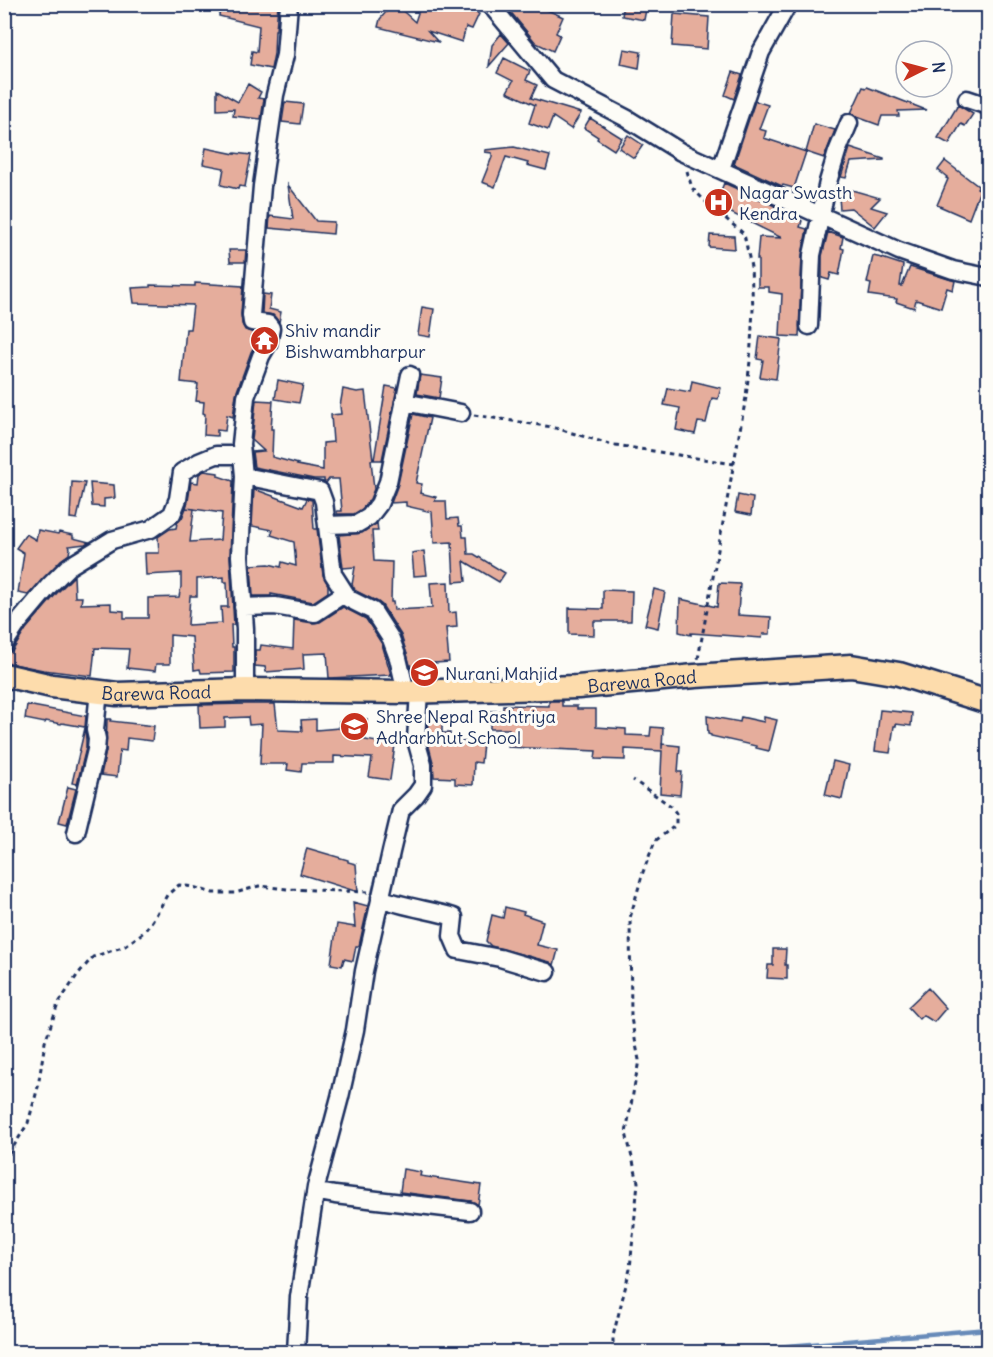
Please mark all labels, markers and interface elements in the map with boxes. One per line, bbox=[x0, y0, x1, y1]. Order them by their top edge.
north arrow bbox=[894, 39, 954, 99]
text: N bbox=[928, 61, 949, 74]
place label: Nagar Swasth Kendra bbox=[739, 181, 852, 225]
hospital icon: Nagar Swasth Kendra bbox=[702, 186, 734, 218]
place label: Shiv mandir Bishwambharpur bbox=[285, 319, 426, 363]
temple icon: Shiv mandir Bishwambharpur bbox=[248, 324, 280, 356]
school or university icon: Nurani Mahjid bbox=[408, 657, 440, 689]
place label: Nurani Mahjid bbox=[445, 662, 558, 685]
street label: Barewa Road bbox=[586, 664, 698, 698]
street label: Barewa Road bbox=[100, 680, 212, 706]
place label: Shree Nepal Rashtriya Adharbhut School bbox=[376, 705, 556, 749]
school or university icon: Shree Nepal Rashtriya Adharbhut School bbox=[339, 710, 371, 742]

